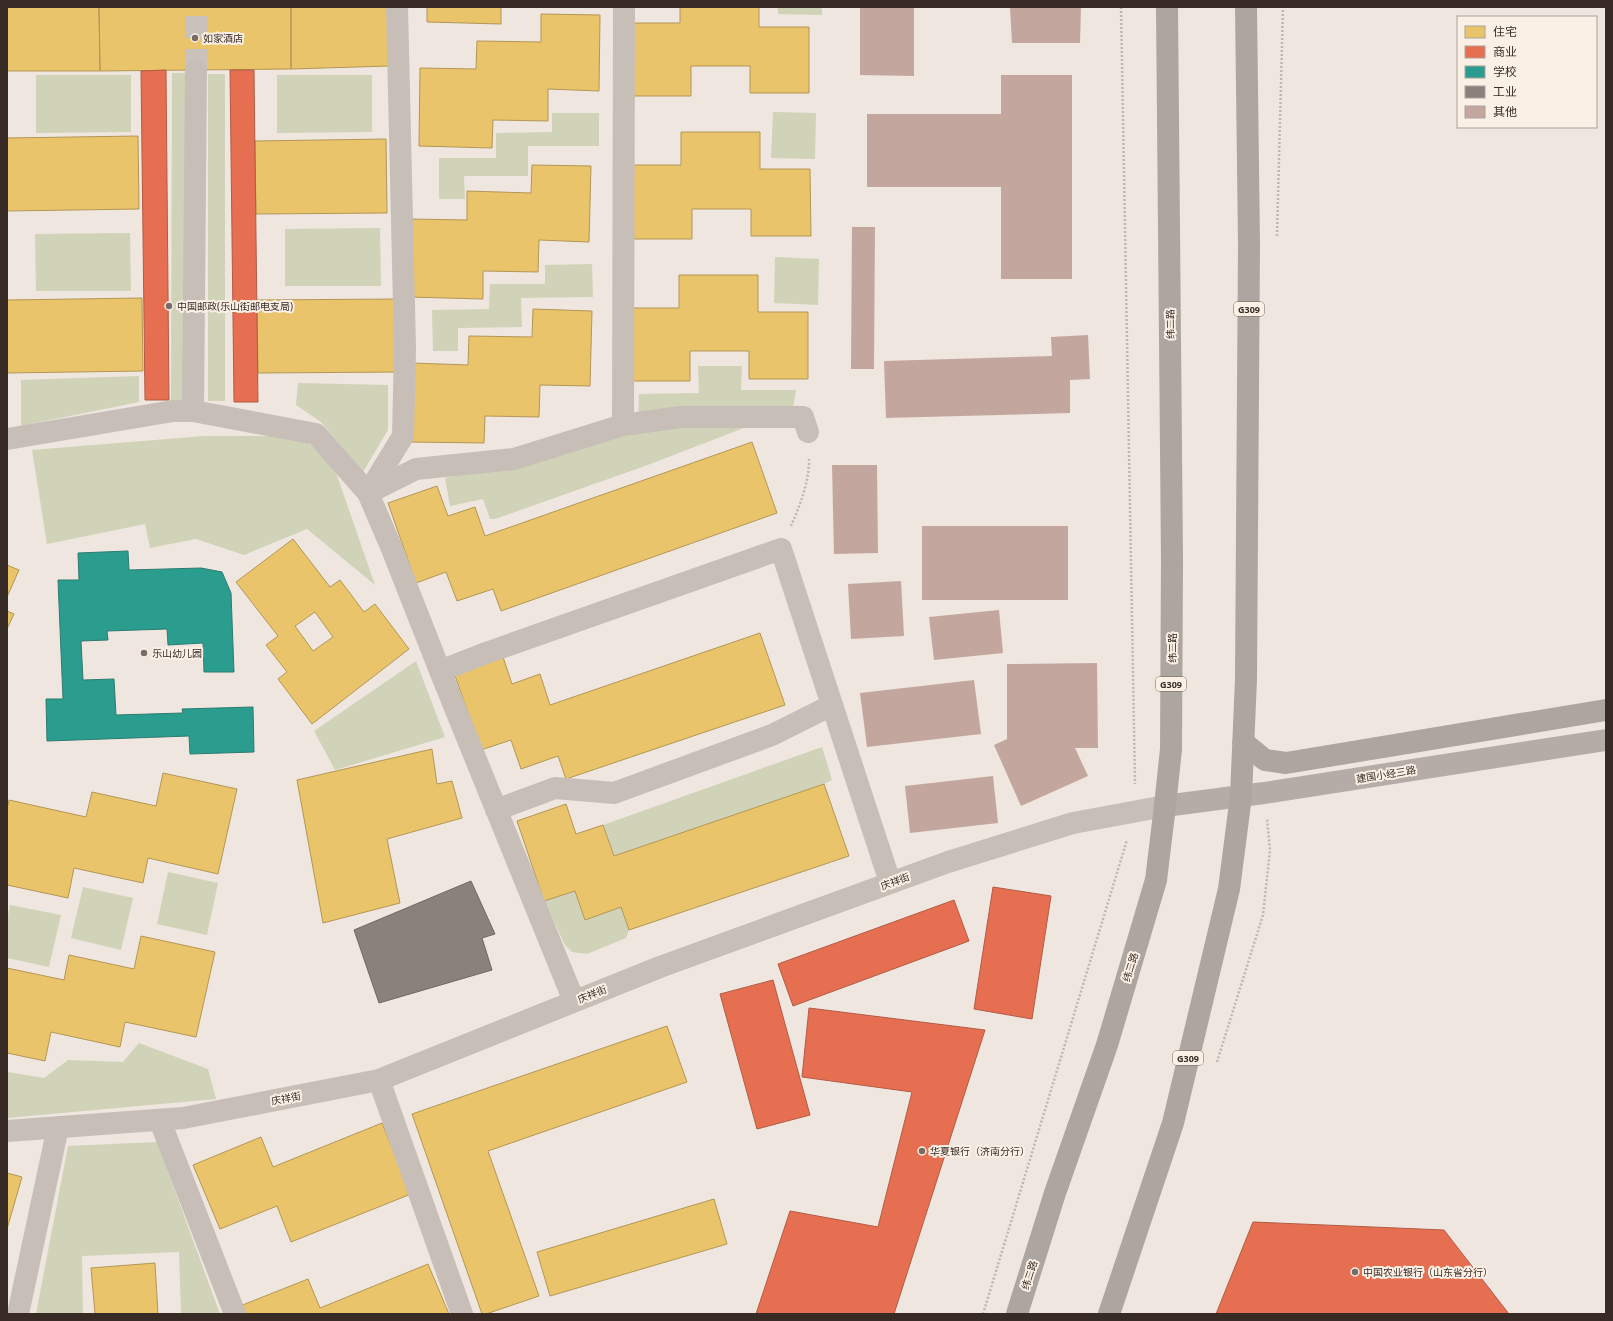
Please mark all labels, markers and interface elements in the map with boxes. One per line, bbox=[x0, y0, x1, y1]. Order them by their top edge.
legend bbox=[1457, 16, 1597, 128]
text: 住宅 bbox=[1493, 23, 1517, 40]
place label: 如家酒店 bbox=[203, 31, 243, 45]
marker: 如家酒店 bbox=[190, 33, 200, 43]
text: 商业 bbox=[1493, 43, 1517, 60]
text: 学校 bbox=[1493, 63, 1517, 80]
text: 工业 bbox=[1493, 83, 1517, 100]
text: 其他 bbox=[1493, 103, 1517, 120]
place label: 中国邮政(乐山街邮电支局) bbox=[177, 299, 293, 313]
marker: 中国邮政(乐山街邮电支局) bbox=[164, 301, 174, 311]
road number: G309 bbox=[1234, 302, 1264, 316]
street label: 纬二路 bbox=[1163, 309, 1177, 339]
street label: 纬二路 bbox=[1165, 633, 1179, 663]
place label: 乐山幼儿园 bbox=[152, 646, 202, 660]
marker: 乐山幼儿园 bbox=[139, 648, 149, 658]
road number: G309 bbox=[1156, 677, 1186, 691]
street label: 建国小经三路 bbox=[1355, 762, 1417, 786]
street label: 庆祥街 bbox=[879, 869, 911, 893]
street label: 纬二路 bbox=[1119, 951, 1141, 983]
street label: 庆祥街 bbox=[575, 982, 609, 1006]
road number: G309 bbox=[1173, 1051, 1203, 1065]
street label: 庆祥街 bbox=[270, 1088, 302, 1108]
place label: 华夏银行（济南分行） bbox=[930, 1144, 1030, 1158]
marker: 华夏银行（济南分行） bbox=[917, 1146, 927, 1156]
street label: 纬二路 bbox=[1018, 1259, 1040, 1291]
place label: 中国农业银行（山东省分行） bbox=[1363, 1265, 1493, 1279]
marker: 中国农业银行（山东省分行） bbox=[1350, 1267, 1360, 1277]

